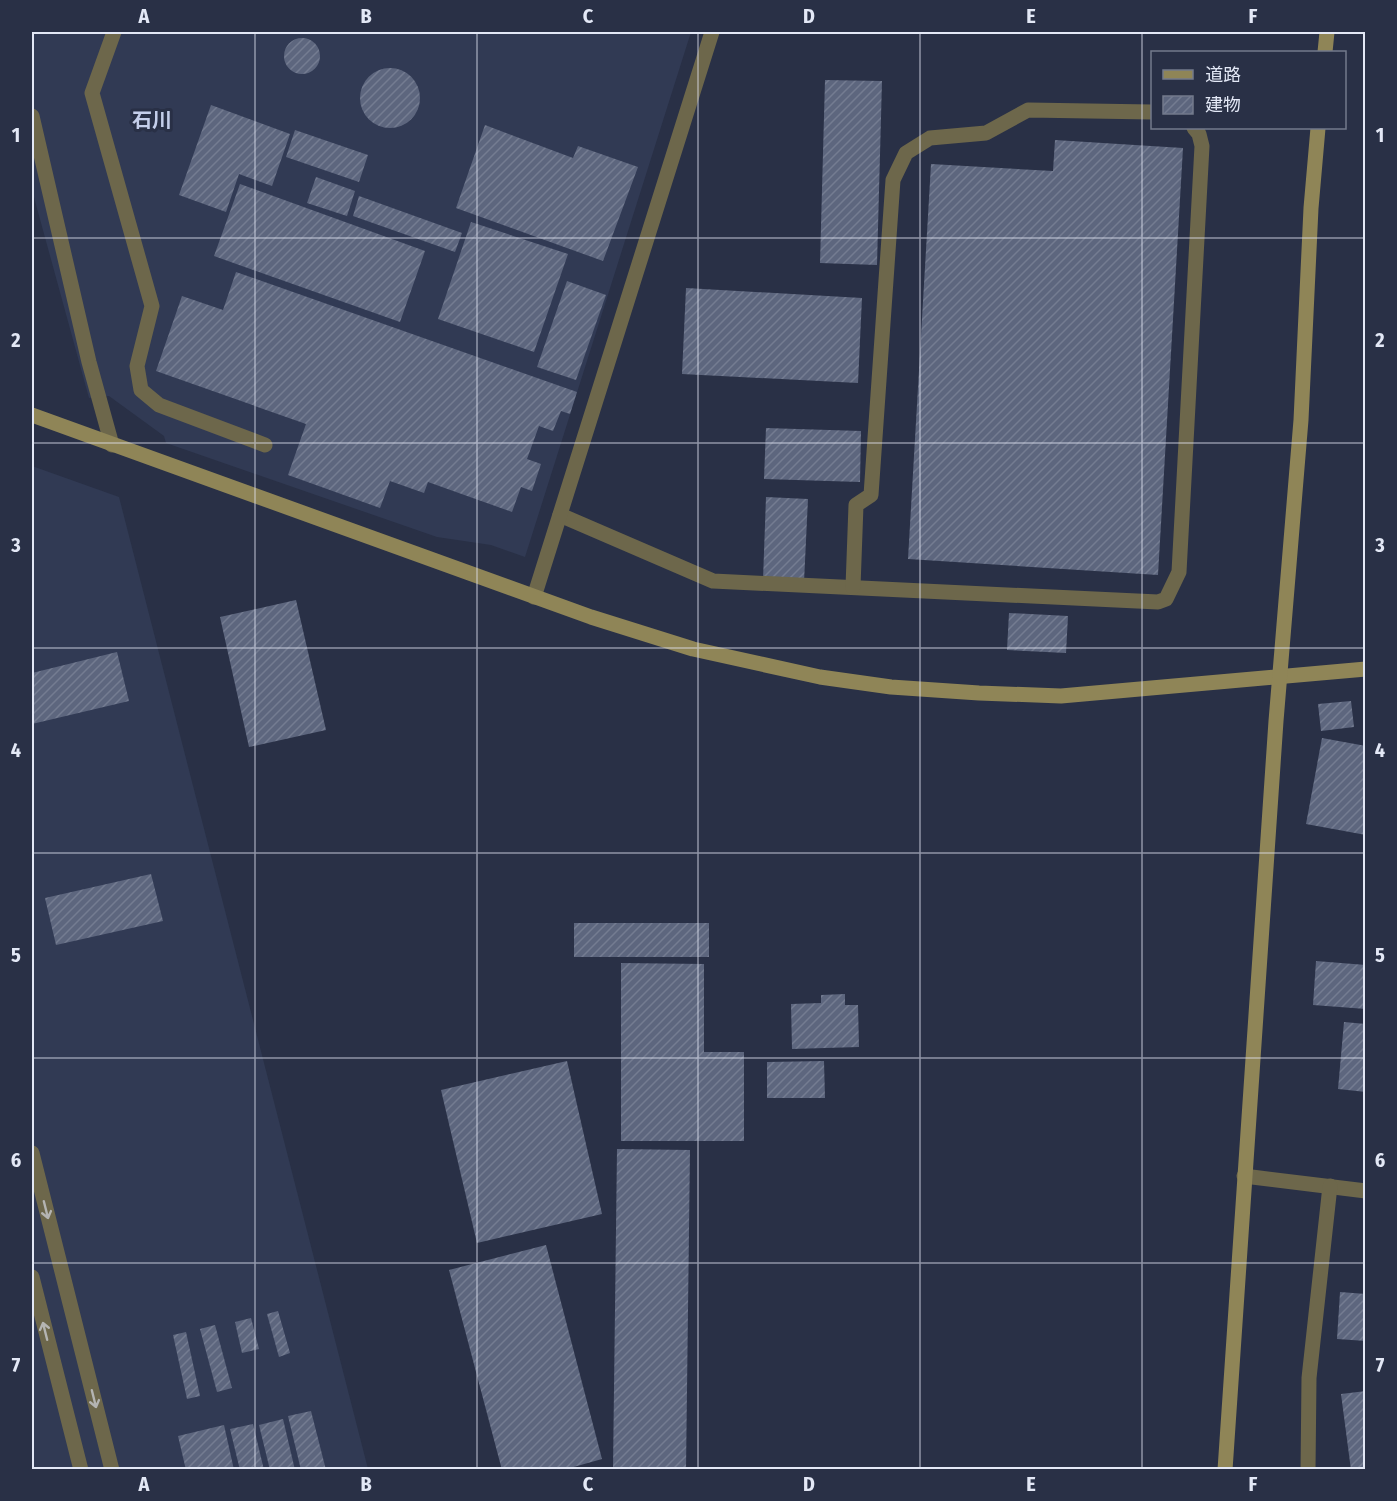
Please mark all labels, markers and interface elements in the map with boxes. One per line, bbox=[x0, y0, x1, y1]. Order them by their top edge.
text: A bbox=[138, 4, 151, 28]
text: B bbox=[360, 4, 372, 28]
text: C bbox=[583, 4, 594, 28]
text: D bbox=[803, 4, 815, 28]
text: E bbox=[1026, 4, 1036, 28]
text: F bbox=[1249, 4, 1258, 28]
legend bbox=[1151, 51, 1346, 129]
text: 道路 bbox=[1205, 64, 1241, 86]
text: 建物 bbox=[1205, 94, 1241, 116]
district label: 石川 bbox=[132, 108, 172, 132]
text: 1 bbox=[12, 123, 20, 147]
text: 1 bbox=[1376, 123, 1384, 147]
text: 2 bbox=[10, 328, 21, 352]
text: 2 bbox=[1374, 328, 1385, 352]
text: 3 bbox=[10, 533, 21, 557]
text: 3 bbox=[1374, 533, 1385, 557]
text: 4 bbox=[11, 738, 21, 762]
text: 4 bbox=[1375, 738, 1385, 762]
text: 5 bbox=[11, 943, 21, 967]
text: 5 bbox=[1375, 943, 1385, 967]
text: 6 bbox=[11, 1148, 21, 1172]
text: 6 bbox=[1375, 1148, 1385, 1172]
one-way arrow bbox=[40, 1200, 52, 1219]
one-way arrow bbox=[39, 1322, 51, 1341]
text: 7 bbox=[12, 1353, 21, 1377]
text: 7 bbox=[1376, 1353, 1385, 1377]
one-way arrow bbox=[89, 1389, 100, 1408]
text: A bbox=[138, 1472, 151, 1496]
text: B bbox=[360, 1472, 372, 1496]
text: C bbox=[583, 1472, 594, 1496]
text: D bbox=[803, 1472, 815, 1496]
text: E bbox=[1026, 1472, 1036, 1496]
text: F bbox=[1249, 1472, 1258, 1496]

